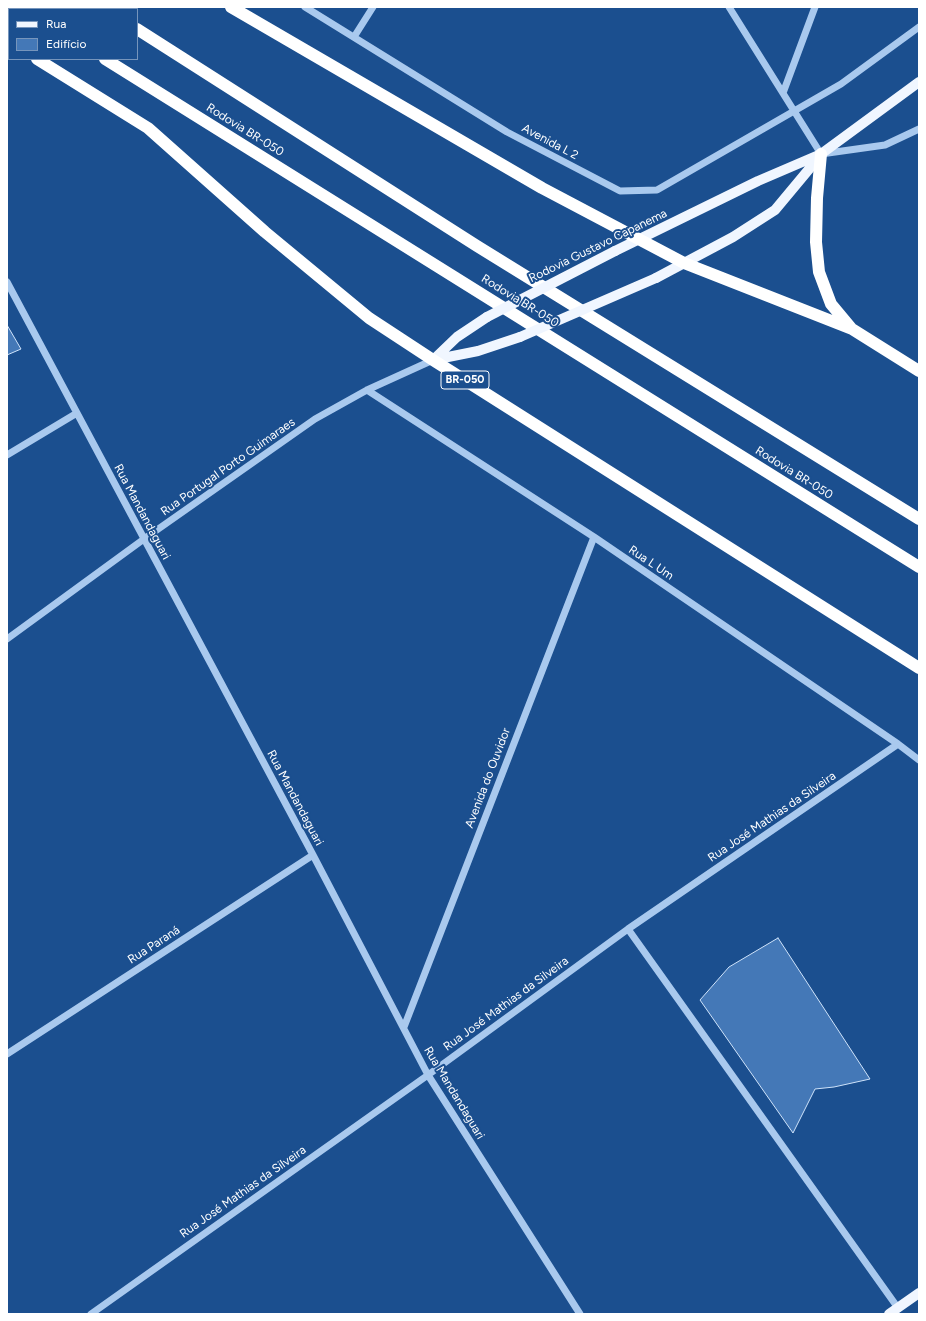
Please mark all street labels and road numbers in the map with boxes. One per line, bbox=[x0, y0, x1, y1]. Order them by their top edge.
street label: Rodovia BR-050 bbox=[204, 100, 286, 160]
street label: Avenida L 2 bbox=[519, 121, 581, 163]
street label: Rodovia Gustavo Capanema bbox=[527, 206, 669, 286]
street label: Rodovia BR-050 bbox=[479, 271, 561, 331]
road number: BR-050 bbox=[441, 371, 489, 389]
street label: Rua Portugal Porto Guimaraes bbox=[158, 415, 298, 519]
street label: Rodovia BR-050 bbox=[753, 443, 835, 503]
street label: Rua Mandandaguari bbox=[111, 462, 173, 562]
street label: Rua L Um bbox=[626, 543, 676, 583]
street label: Avenida do Ouvidor bbox=[462, 726, 514, 830]
street label: Rua Mandandaguari bbox=[264, 748, 326, 848]
street label: Rua José Mathias da Silveira bbox=[705, 769, 839, 865]
street label: Rua Paraná bbox=[125, 923, 183, 967]
street label: Rua José Mathias da Silveira bbox=[441, 954, 571, 1054]
street label: Rua Mandandaguari bbox=[421, 1044, 487, 1142]
street label: Rua José Mathias da Silveira bbox=[177, 1143, 309, 1241]

